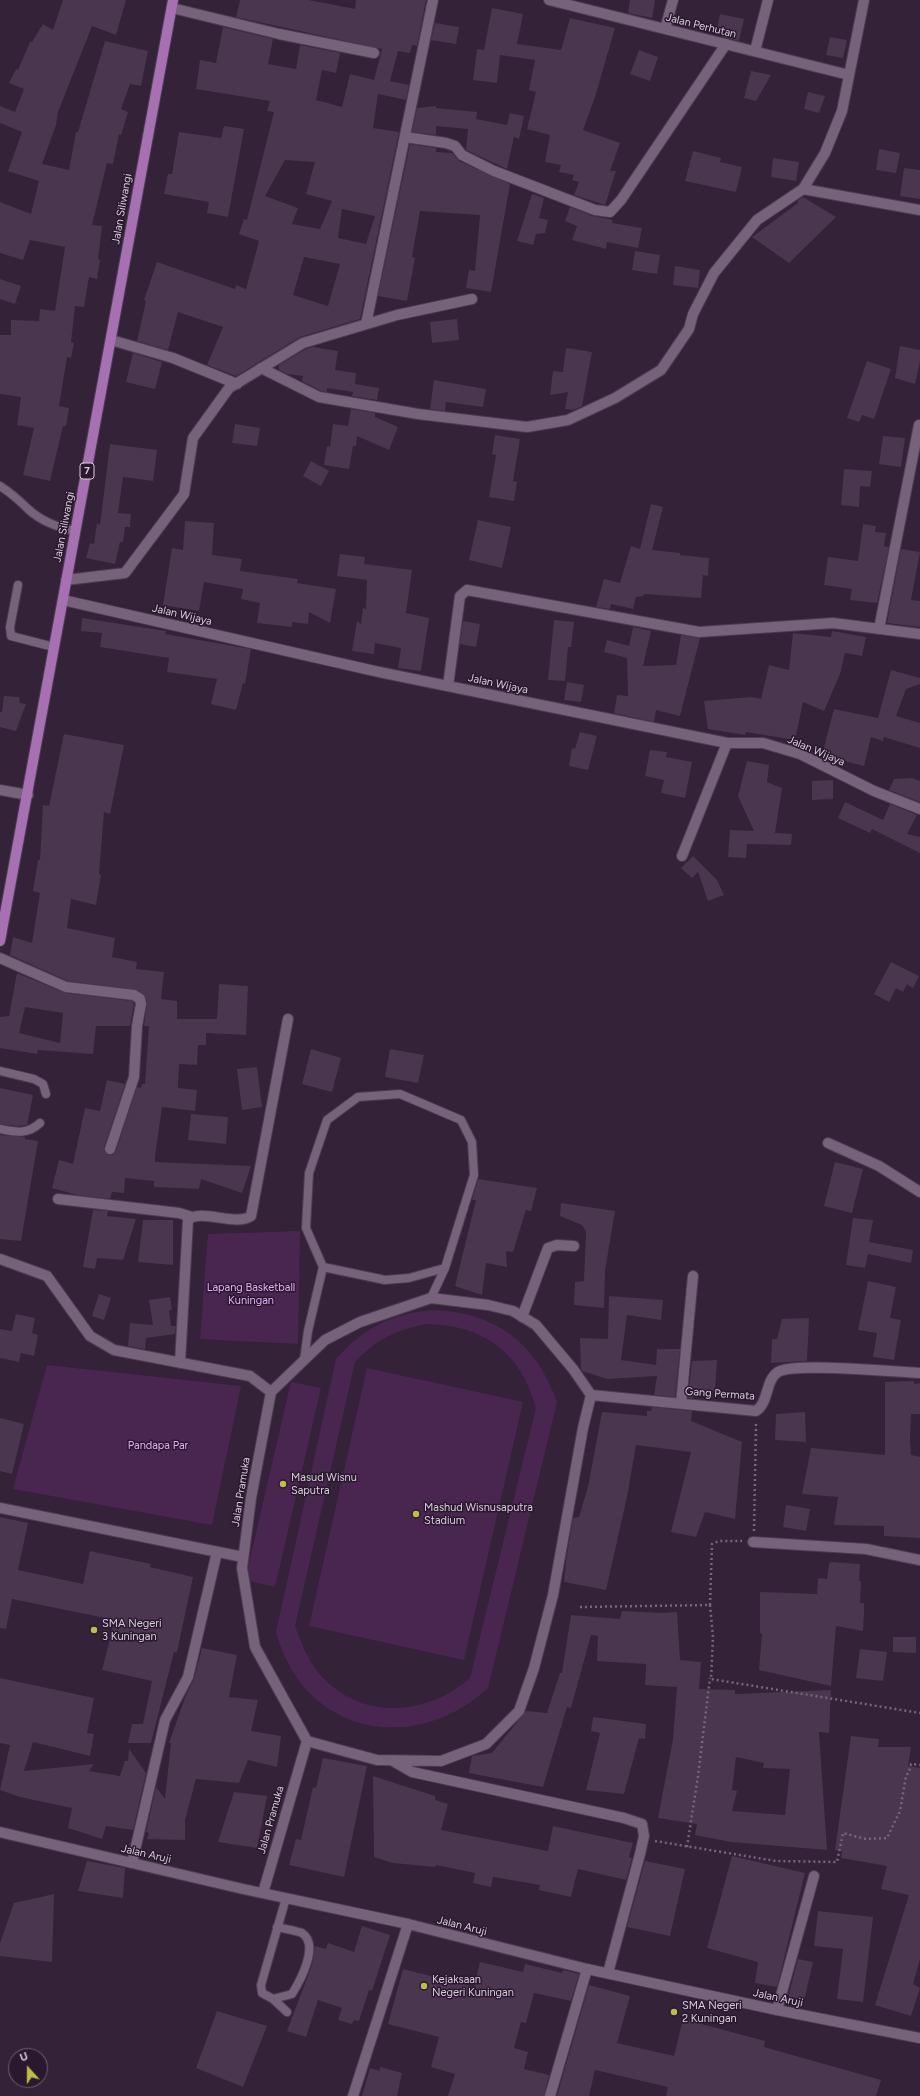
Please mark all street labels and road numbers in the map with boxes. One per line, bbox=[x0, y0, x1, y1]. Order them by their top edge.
street label: Jalan Perhutan bbox=[664, 11, 738, 41]
street label: Jalan Siliwangi bbox=[109, 173, 135, 245]
road number: 7 bbox=[80, 463, 94, 479]
street label: Jalan Siliwangi bbox=[51, 491, 77, 563]
street label: Jalan Wijaya bbox=[151, 602, 213, 628]
street label: Jalan Wijaya bbox=[467, 671, 529, 697]
street label: Jalan Wijaya bbox=[785, 733, 847, 769]
street label: Gang Permata bbox=[685, 1385, 755, 1403]
street label: Jalan Pramuka bbox=[229, 1456, 253, 1528]
street label: Jalan Pramuka bbox=[255, 1784, 287, 1856]
street label: Jalan Aruji bbox=[120, 1842, 172, 1866]
street label: Jalan Aruji bbox=[436, 1913, 488, 1939]
street label: Jalan Aruji bbox=[752, 1986, 804, 2010]

